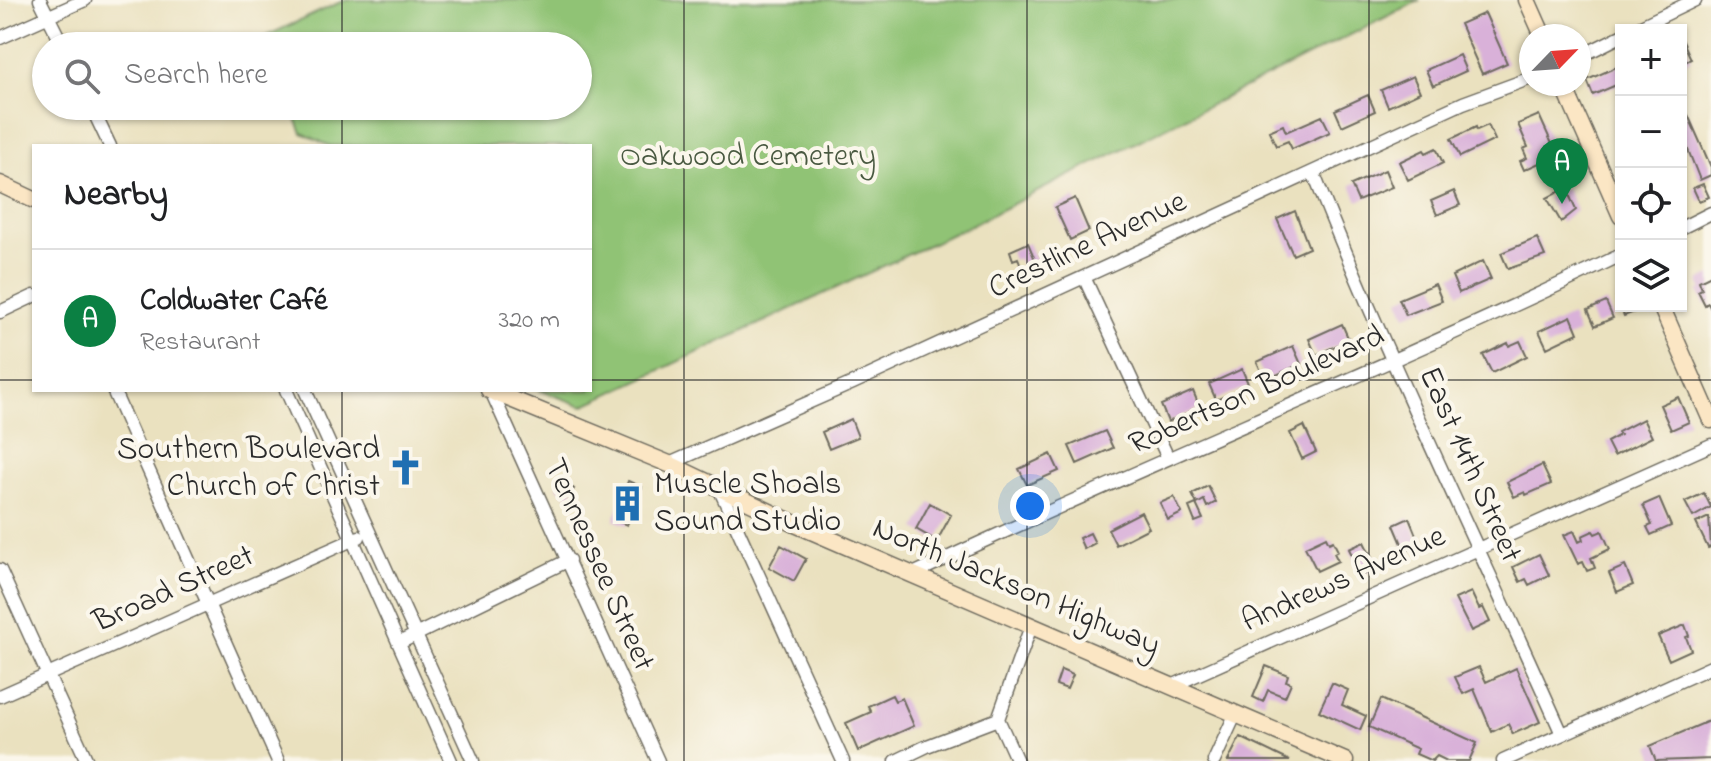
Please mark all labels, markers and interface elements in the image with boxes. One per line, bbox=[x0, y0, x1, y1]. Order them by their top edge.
north arrow bbox=[1519, 24, 1591, 96]
map controls bbox=[1615, 24, 1687, 312]
button: + bbox=[1615, 24, 1687, 96]
search box bbox=[32, 32, 592, 120]
icon: search bbox=[60, 54, 104, 98]
text: Search here bbox=[124, 54, 268, 98]
button: − bbox=[1615, 96, 1687, 168]
park label: Oakwood Cemetery bbox=[620, 134, 876, 181]
pin: A bbox=[1536, 138, 1588, 204]
button: locate bbox=[1615, 168, 1687, 240]
text: Nearby bbox=[64, 171, 168, 221]
street label: Crestline Avenue bbox=[981, 179, 1195, 312]
button: layers bbox=[1615, 240, 1687, 312]
text: Coldwater Café bbox=[140, 280, 328, 324]
text: A bbox=[82, 302, 98, 340]
text: 320 m bbox=[498, 302, 560, 340]
street label: Robertson Boulevard bbox=[1122, 313, 1392, 469]
text: Restaurant bbox=[140, 324, 260, 362]
street label: East 14th Street bbox=[1405, 360, 1533, 571]
place label: Southern Boulevard Church of Christ bbox=[117, 427, 380, 511]
church icon: Southern Boulevard Church of Christ bbox=[387, 449, 425, 487]
street label: Tennessee Street bbox=[530, 451, 666, 679]
place label: Muscle Shoals Sound Studio bbox=[654, 462, 841, 546]
building icon: Muscle Shoals Sound Studio bbox=[609, 484, 647, 522]
your location bbox=[1010, 486, 1050, 526]
street label: North Jackson Highway bbox=[865, 506, 1167, 670]
street label: Andrews Avenue bbox=[1235, 514, 1454, 646]
street label: Broad Street bbox=[85, 533, 262, 647]

